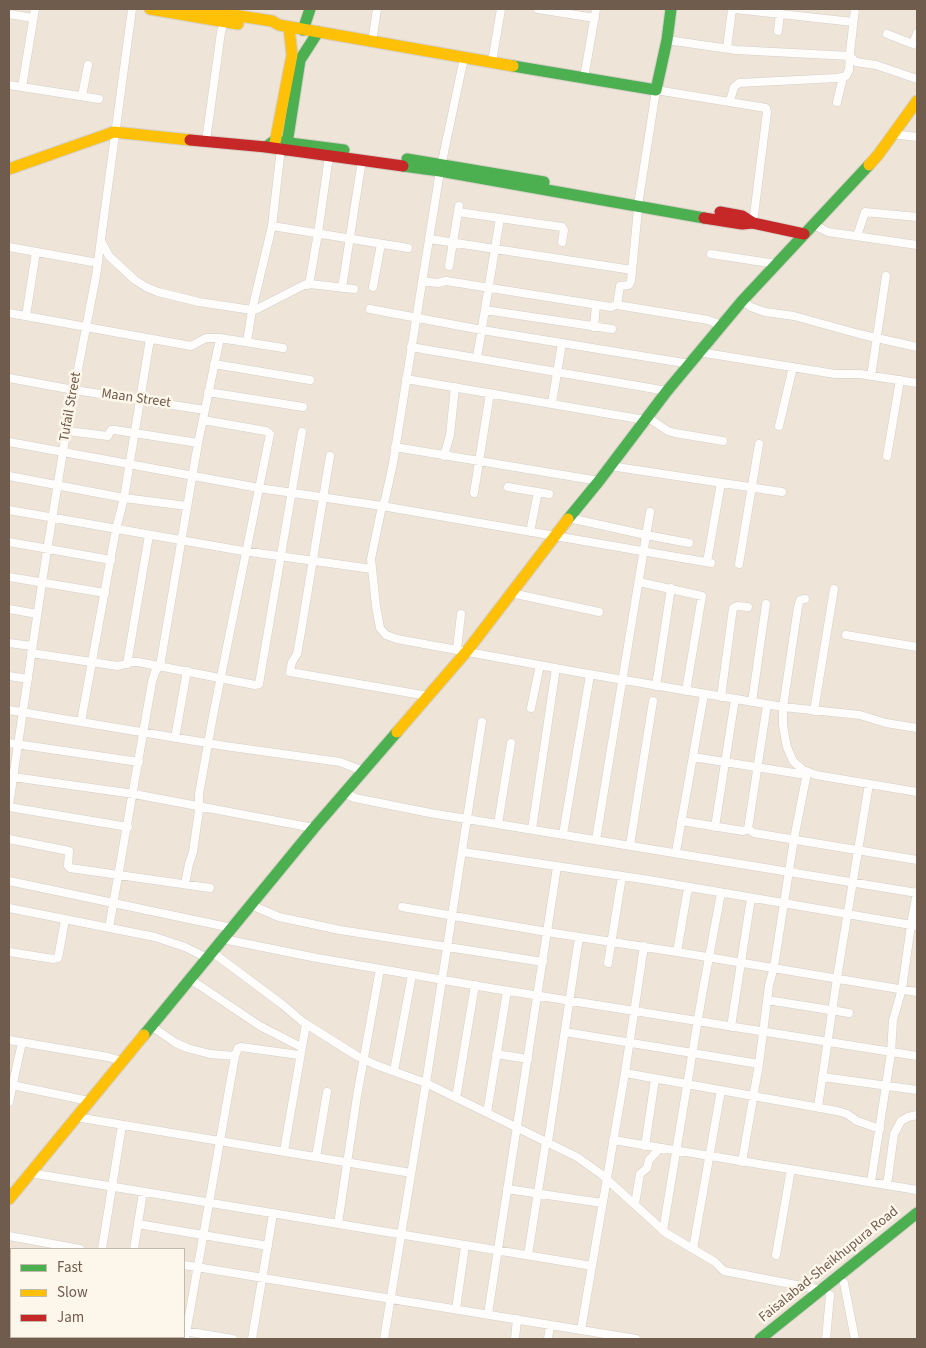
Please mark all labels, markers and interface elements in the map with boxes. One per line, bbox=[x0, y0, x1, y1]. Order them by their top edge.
street label: Tufail Street bbox=[57, 371, 85, 443]
street label: Maan Street bbox=[100, 386, 172, 412]
street label: Faisalabad-Sheikhupura Road bbox=[756, 1204, 902, 1326]
legend bbox=[10, 1248, 185, 1338]
text: Fast bbox=[57, 1257, 83, 1278]
text: Slow bbox=[57, 1282, 88, 1303]
text: Jam bbox=[57, 1307, 84, 1328]

